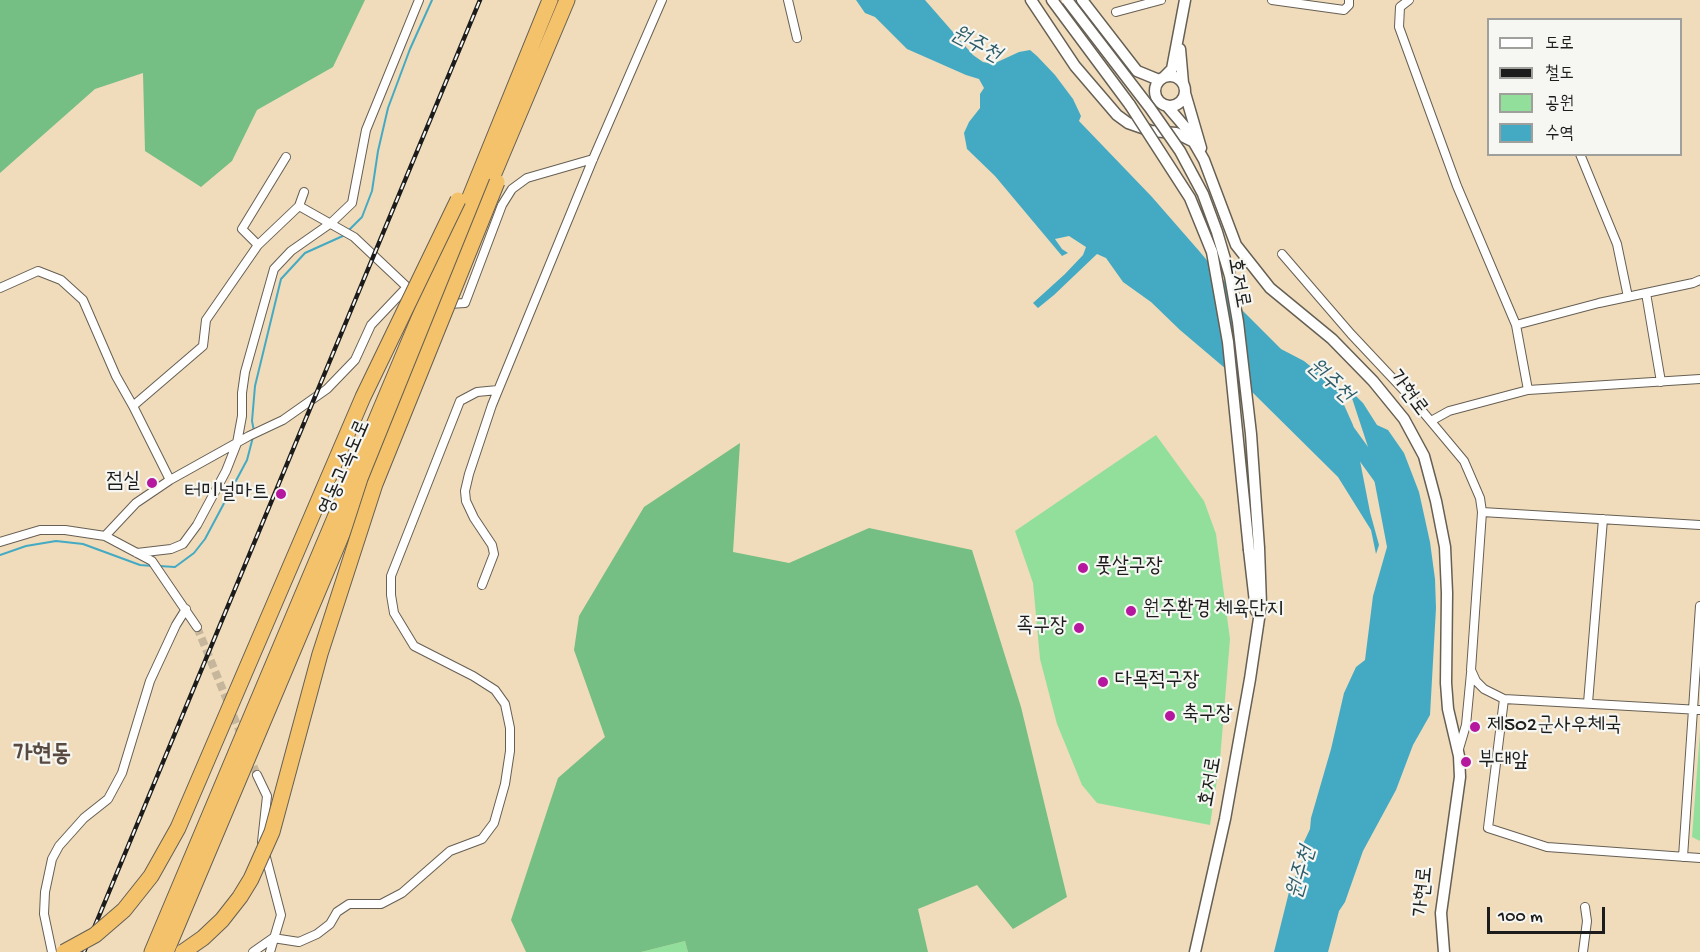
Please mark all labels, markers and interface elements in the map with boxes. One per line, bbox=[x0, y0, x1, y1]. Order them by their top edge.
legend bbox=[1487, 18, 1682, 156]
water label: 원주천 bbox=[945, 22, 1005, 70]
text: 도로 bbox=[1545, 34, 1574, 55]
text: 철도 bbox=[1545, 64, 1574, 85]
text: 공원 bbox=[1545, 94, 1574, 115]
text: 수역 bbox=[1545, 124, 1574, 145]
street label: 호저로 bbox=[1220, 256, 1254, 310]
water label: 원주천 bbox=[1300, 354, 1358, 410]
street label: 가현로 bbox=[1382, 366, 1432, 422]
street label: 영동고속도로 bbox=[315, 416, 377, 520]
place label: 점실 bbox=[106, 470, 140, 496]
marker: 점실 bbox=[145, 476, 159, 490]
place label: 터미널마트 bbox=[185, 481, 269, 507]
marker: 터미널마트 bbox=[274, 487, 288, 501]
place label: 풋살구장 bbox=[1095, 555, 1163, 581]
marker: 풋살구장 bbox=[1076, 561, 1090, 575]
place label: 원주환경 체육단지 bbox=[1143, 598, 1283, 624]
marker: 원주환경 체육단지 bbox=[1124, 604, 1138, 618]
place label: 족구장 bbox=[1016, 615, 1067, 641]
marker: 족구장 bbox=[1072, 621, 1086, 635]
place label: 다목적구장 bbox=[1115, 669, 1199, 695]
marker: 다목적구장 bbox=[1096, 675, 1110, 689]
place label: 축구장 bbox=[1182, 703, 1233, 729]
marker: 축구장 bbox=[1163, 709, 1177, 723]
place label: 제502군사우체국 bbox=[1487, 714, 1622, 740]
marker: 제502군사우체국 bbox=[1468, 720, 1482, 734]
district label: 가현동 bbox=[13, 742, 71, 770]
place label: 부대앞 bbox=[1478, 749, 1529, 775]
street label: 호저로 bbox=[1195, 755, 1229, 809]
marker: 부대앞 bbox=[1459, 755, 1473, 769]
water label: 원주천 bbox=[1283, 844, 1323, 902]
street label: 가현로 bbox=[1410, 866, 1440, 918]
scale bar bbox=[1490, 895, 1608, 933]
text: 100 m bbox=[1498, 907, 1543, 928]

